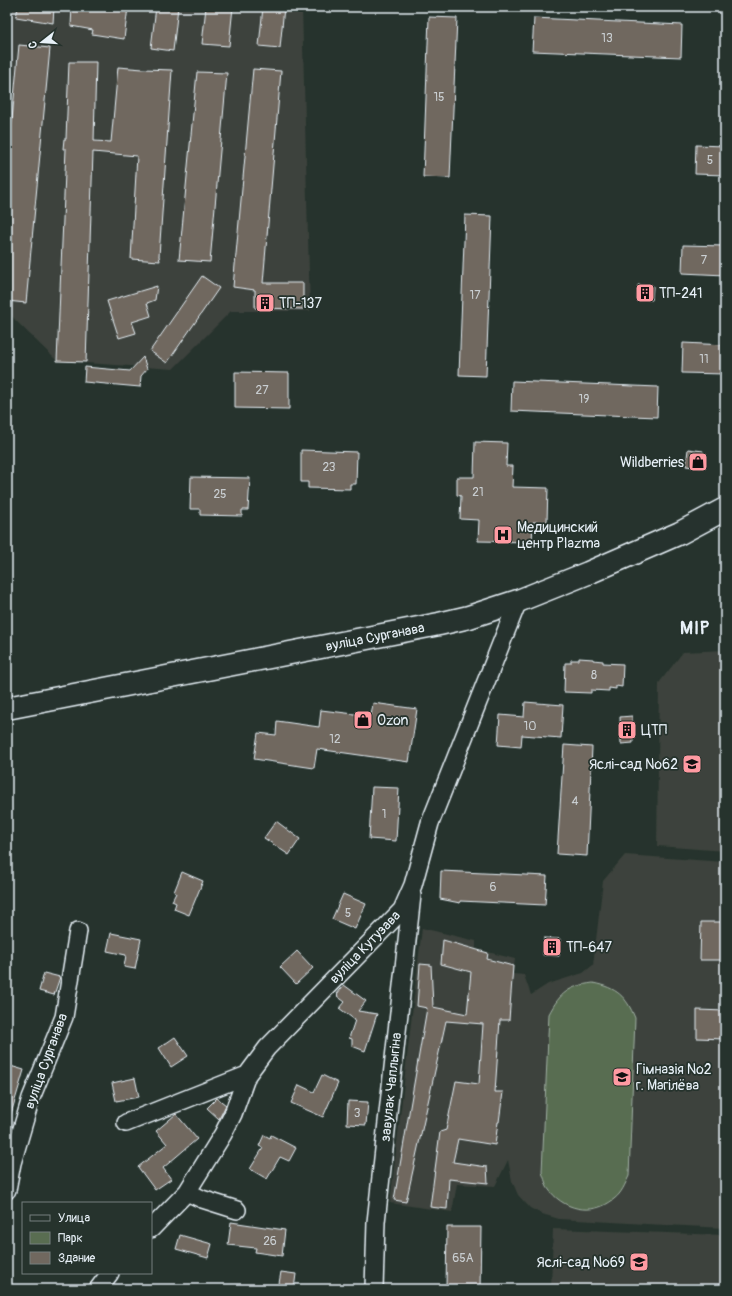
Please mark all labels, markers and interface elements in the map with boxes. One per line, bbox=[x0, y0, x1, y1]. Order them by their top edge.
north arrow bbox=[22, 22, 62, 62]
house number: 13 bbox=[601, 31, 613, 46]
text: С bbox=[26, 39, 40, 50]
house number: 15 bbox=[433, 90, 445, 105]
house number: 5 bbox=[707, 153, 713, 168]
house number: 7 bbox=[701, 253, 708, 268]
building icon: ТП-241 bbox=[634, 282, 656, 304]
place label: ТП-241 bbox=[659, 285, 703, 302]
house number: 17 bbox=[469, 288, 481, 303]
building icon: ТП-137 bbox=[254, 292, 276, 314]
place label: ТП-137 bbox=[279, 295, 322, 312]
house number: 11 bbox=[699, 352, 709, 367]
house number: 27 bbox=[255, 383, 269, 398]
house number: 19 bbox=[579, 392, 589, 407]
shop icon: Wildberries bbox=[687, 451, 709, 473]
place label: Wildberries bbox=[620, 454, 685, 471]
house number: 23 bbox=[322, 460, 336, 475]
house number: 21 bbox=[472, 485, 484, 500]
house number: 25 bbox=[213, 487, 227, 502]
place label: Медицинский центр Plazma bbox=[517, 519, 600, 552]
hospital icon: Медицинский центр Plazma bbox=[492, 524, 514, 546]
district label: МІР bbox=[680, 617, 710, 640]
street label: вуліца Сурганава bbox=[324, 619, 426, 655]
house number: 8 bbox=[591, 668, 597, 683]
shop icon: Ozon bbox=[352, 709, 374, 731]
place label: Ozon bbox=[377, 712, 409, 729]
house number: 10 bbox=[524, 719, 536, 734]
building icon: ЦТП bbox=[616, 719, 638, 741]
place label: ЦТП bbox=[641, 722, 667, 739]
house number: 12 bbox=[329, 732, 341, 747]
school or university icon: Яслі-сад №62 bbox=[681, 753, 703, 775]
place label: Яслі-сад №62 bbox=[589, 756, 678, 773]
house number: 4 bbox=[572, 794, 579, 809]
house number: 1 bbox=[382, 807, 386, 822]
house number: 6 bbox=[490, 880, 497, 895]
house number: 5 bbox=[345, 906, 351, 921]
street label: вуліца Кутузава bbox=[326, 907, 404, 987]
building icon: ТП-647 bbox=[541, 936, 563, 958]
place label: ТП-647 bbox=[566, 939, 612, 956]
street label: вуліца Сурганава bbox=[21, 1011, 71, 1111]
street label: завулак Чаплыгіна bbox=[377, 1032, 405, 1142]
place label: Гімназія №2 г. Магілёва bbox=[636, 1061, 712, 1094]
school or university icon: Гімназія №2 г. Магілёва bbox=[611, 1066, 633, 1088]
house number: 3 bbox=[354, 1106, 361, 1121]
legend bbox=[22, 1202, 152, 1274]
text: Улица bbox=[58, 1211, 90, 1226]
text: Парк bbox=[58, 1231, 83, 1246]
house number: 26 bbox=[263, 1234, 277, 1249]
text: Здание bbox=[58, 1251, 95, 1266]
house number: 65А bbox=[452, 1251, 474, 1266]
school or university icon: Яслі-сад №69 bbox=[628, 1251, 650, 1273]
place label: Яслі-сад №69 bbox=[537, 1254, 625, 1271]

